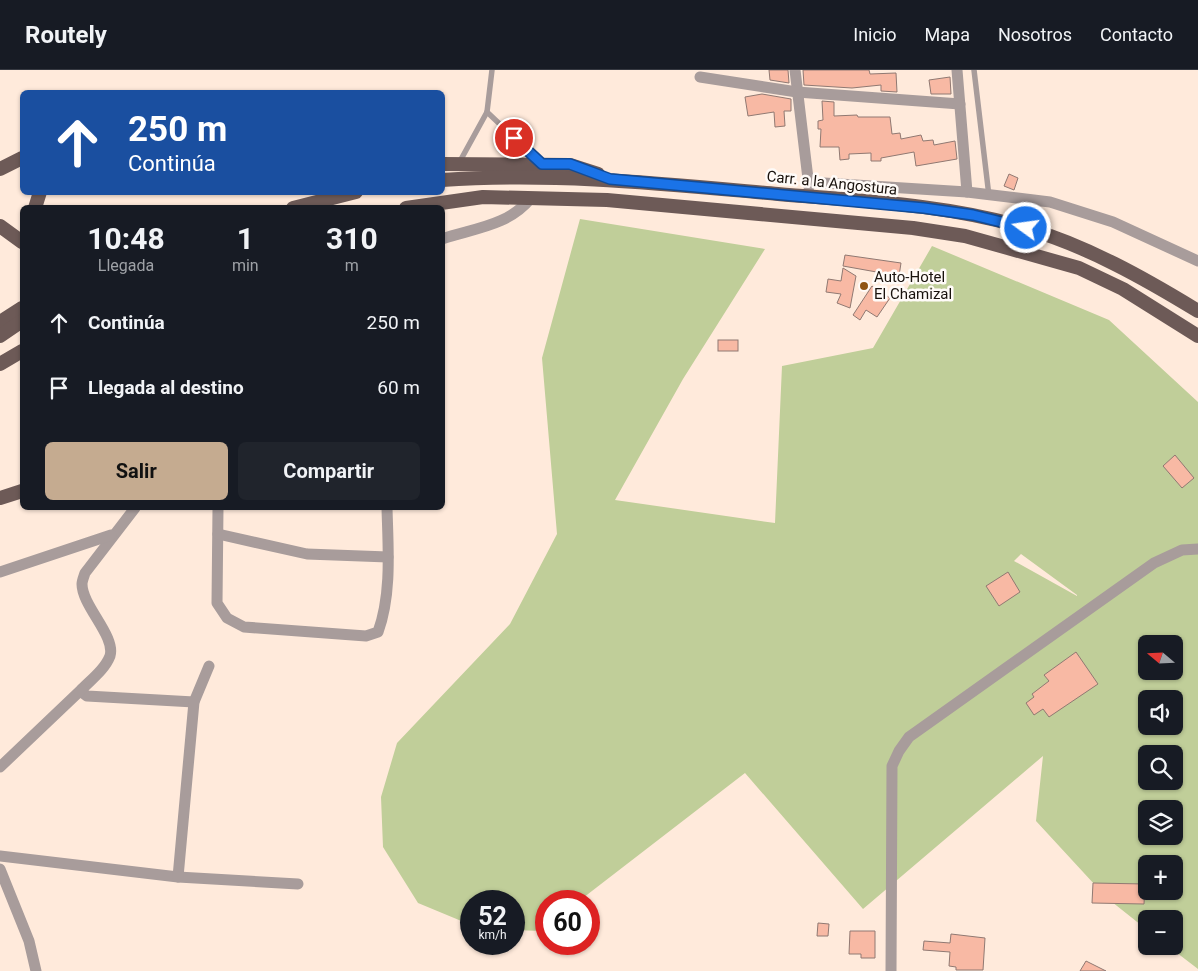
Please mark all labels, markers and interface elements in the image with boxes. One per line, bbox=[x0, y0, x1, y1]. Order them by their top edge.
text: Routely bbox=[25, 21, 107, 49]
text: Inicio bbox=[853, 24, 897, 45]
text: Mapa bbox=[925, 24, 970, 45]
text: Nosotros bbox=[998, 24, 1072, 45]
text: Contacto bbox=[1100, 24, 1173, 45]
text: 250 m bbox=[128, 109, 227, 150]
icon: ahead bbox=[45, 110, 110, 175]
pin bbox=[493, 117, 535, 159]
icon: arrive bbox=[500, 124, 528, 152]
text: Continúa bbox=[128, 151, 216, 176]
street label: Carr. a la Angostura bbox=[766, 167, 898, 199]
position arrow bbox=[999, 201, 1051, 253]
text: 10:48 bbox=[87, 221, 165, 256]
text: 1 bbox=[237, 221, 254, 256]
text: 310 bbox=[326, 221, 378, 256]
text: Llegada bbox=[98, 256, 154, 275]
text: min bbox=[232, 256, 259, 275]
text: m bbox=[345, 256, 359, 275]
place label: Auto-Hotel El Chamizal bbox=[874, 268, 952, 303]
marker: Auto-Hotel El Chamizal bbox=[858, 280, 870, 292]
icon: ahead bbox=[45, 309, 73, 337]
text: Continúa bbox=[88, 311, 165, 334]
text: 250 m bbox=[367, 311, 420, 334]
icon: arrive bbox=[45, 374, 73, 402]
text: Llegada al destino bbox=[88, 376, 244, 399]
text: 60 m bbox=[377, 376, 420, 399]
button: Salir bbox=[45, 442, 228, 500]
button: Compartir bbox=[238, 442, 420, 500]
north arrow bbox=[1138, 635, 1182, 680]
map controls bbox=[1138, 635, 1183, 955]
button: sound bbox=[1138, 690, 1183, 735]
button: search bbox=[1138, 745, 1183, 790]
button: layers bbox=[1138, 800, 1183, 845]
button: + bbox=[1138, 855, 1183, 900]
speed limit sign: 60 bbox=[535, 890, 600, 955]
text: 52 bbox=[478, 902, 507, 931]
button: − bbox=[1138, 910, 1183, 955]
text: km/h bbox=[478, 928, 507, 942]

